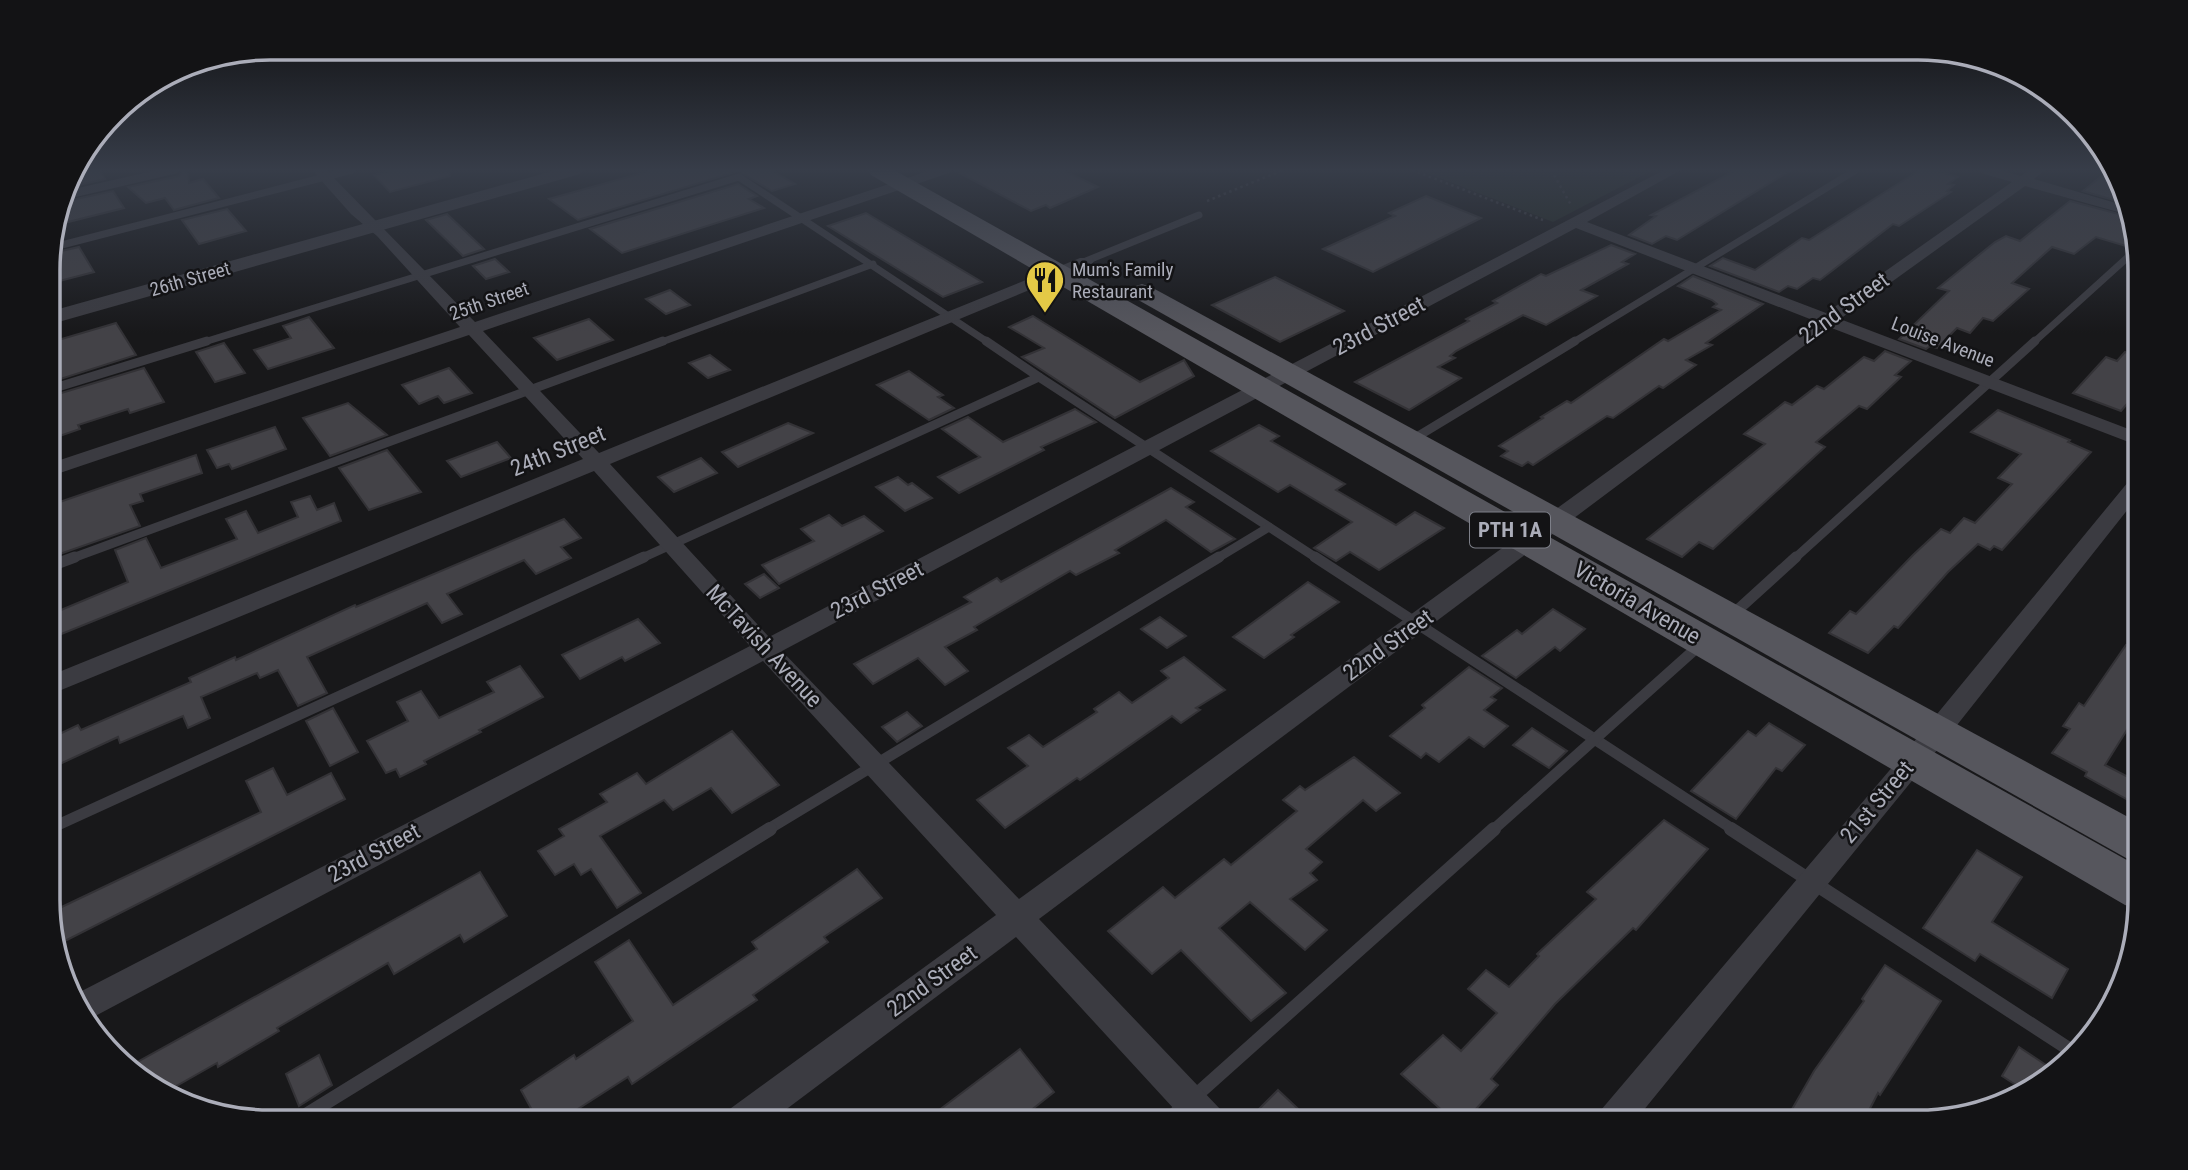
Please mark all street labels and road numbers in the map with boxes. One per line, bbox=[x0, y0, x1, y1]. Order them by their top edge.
street label: 26th Street bbox=[147, 257, 233, 301]
street label: 22nd Street bbox=[1794, 266, 1894, 350]
street label: 25th Street bbox=[446, 277, 532, 325]
street label: 23rd Street bbox=[1328, 291, 1430, 361]
street label: Louise Avenue bbox=[1888, 312, 1998, 372]
street label: 24th Street bbox=[507, 420, 609, 482]
road number: PTH 1A bbox=[1470, 512, 1550, 548]
street label: 23rd Street bbox=[826, 555, 928, 625]
street label: Victoria Avenue bbox=[1569, 556, 1705, 650]
street label: McTavish Avenue bbox=[700, 579, 828, 713]
street label: 22nd Street bbox=[1338, 603, 1438, 687]
street label: 21st Street bbox=[1835, 755, 1919, 849]
street label: 23rd Street bbox=[323, 818, 425, 888]
street label: 22nd Street bbox=[882, 939, 982, 1023]

